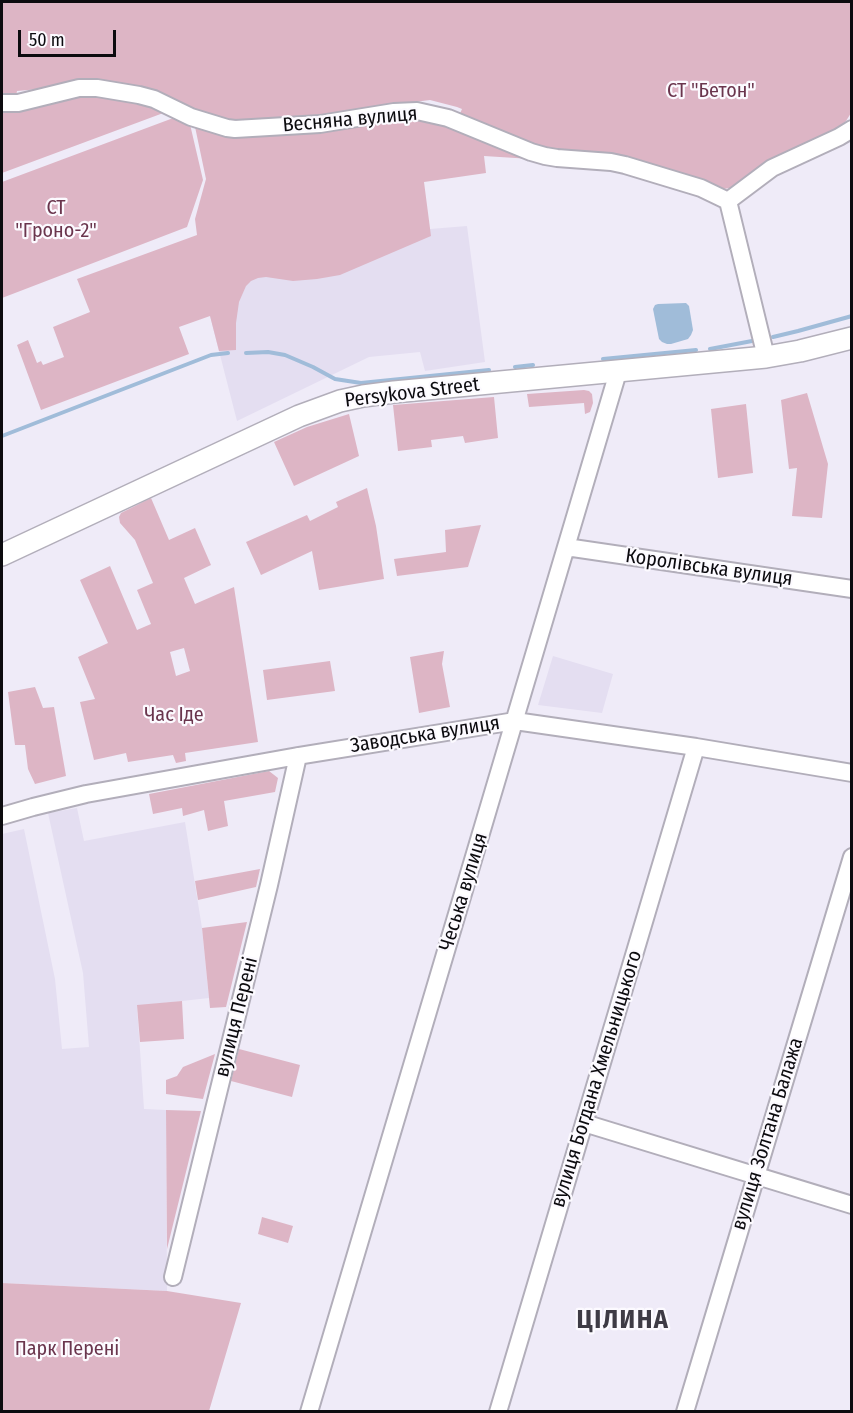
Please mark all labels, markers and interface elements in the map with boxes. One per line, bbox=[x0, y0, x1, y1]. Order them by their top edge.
scale bar bbox=[21, 18, 118, 56]
text: 50 m bbox=[29, 29, 65, 51]
park label: СТ "Бетон" bbox=[667, 79, 755, 103]
street label: Весняна вулиця bbox=[282, 102, 418, 138]
park label: СТ "Гроно-2" bbox=[15, 196, 97, 243]
street label: Persykova Street bbox=[343, 373, 481, 413]
street label: Королівська вулиця bbox=[624, 544, 794, 592]
park label: Час Іде bbox=[144, 703, 204, 727]
street label: Заводська вулиця bbox=[349, 711, 501, 759]
street label: Чеська вулиця bbox=[435, 830, 493, 954]
street label: вулиця Богдана Хмельницького bbox=[546, 948, 648, 1210]
street label: вулиця Перені bbox=[210, 954, 264, 1080]
street label: вулиця Золтана Балажа bbox=[727, 1035, 809, 1233]
district label: ЦІЛИНА bbox=[577, 1305, 669, 1337]
park label: Парк Перені bbox=[15, 1337, 119, 1361]

